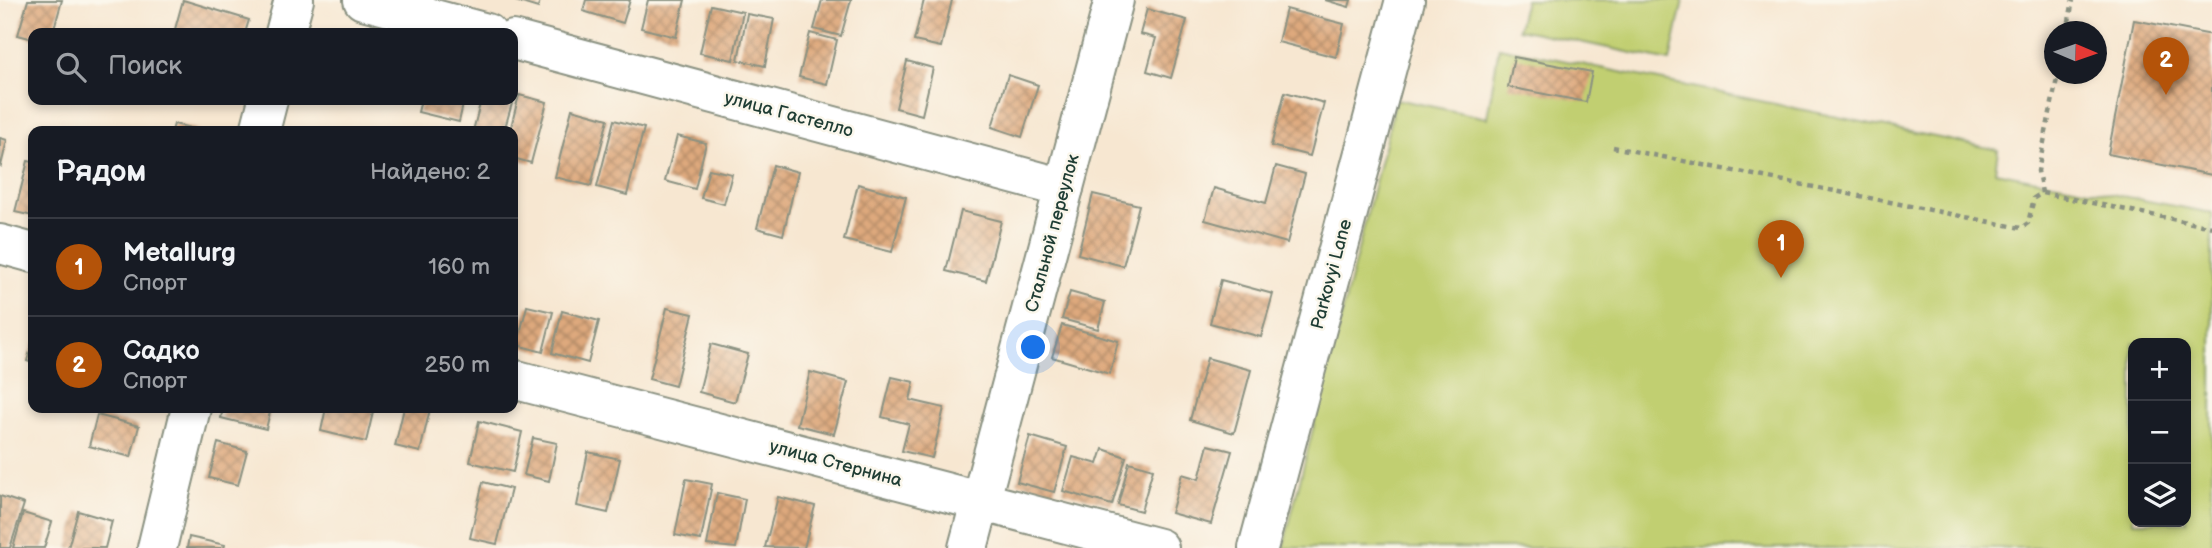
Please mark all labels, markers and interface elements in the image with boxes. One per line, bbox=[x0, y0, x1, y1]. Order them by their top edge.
north arrow bbox=[2044, 21, 2107, 84]
search box bbox=[28, 28, 518, 105]
pin: 2 bbox=[2143, 37, 2189, 95]
icon: search bbox=[52, 48, 90, 86]
text: Поиск bbox=[108, 51, 182, 82]
street label: улица Гастелло bbox=[722, 87, 855, 142]
street label: Стальной переулок bbox=[1021, 151, 1084, 314]
text: Рядом bbox=[56, 154, 146, 190]
text: Найдено: 2 bbox=[370, 158, 490, 186]
street label: Parkovyi Lane bbox=[1307, 217, 1356, 331]
pin: 1 bbox=[1758, 220, 1804, 278]
text: Metallurg bbox=[123, 238, 236, 269]
text: 1 bbox=[74, 253, 84, 281]
text: 160 m bbox=[428, 253, 490, 281]
text: Спорт bbox=[123, 269, 187, 297]
your location bbox=[1016, 330, 1050, 364]
text: Садко bbox=[123, 336, 200, 367]
map controls bbox=[2128, 338, 2191, 527]
button: + bbox=[2128, 338, 2191, 401]
text: 2 bbox=[72, 351, 86, 379]
text: 250 m bbox=[424, 351, 490, 379]
text: Спорт bbox=[123, 367, 187, 395]
button: − bbox=[2128, 401, 2191, 464]
street label: улица Стернина bbox=[767, 436, 905, 491]
button: layers bbox=[2128, 464, 2191, 527]

